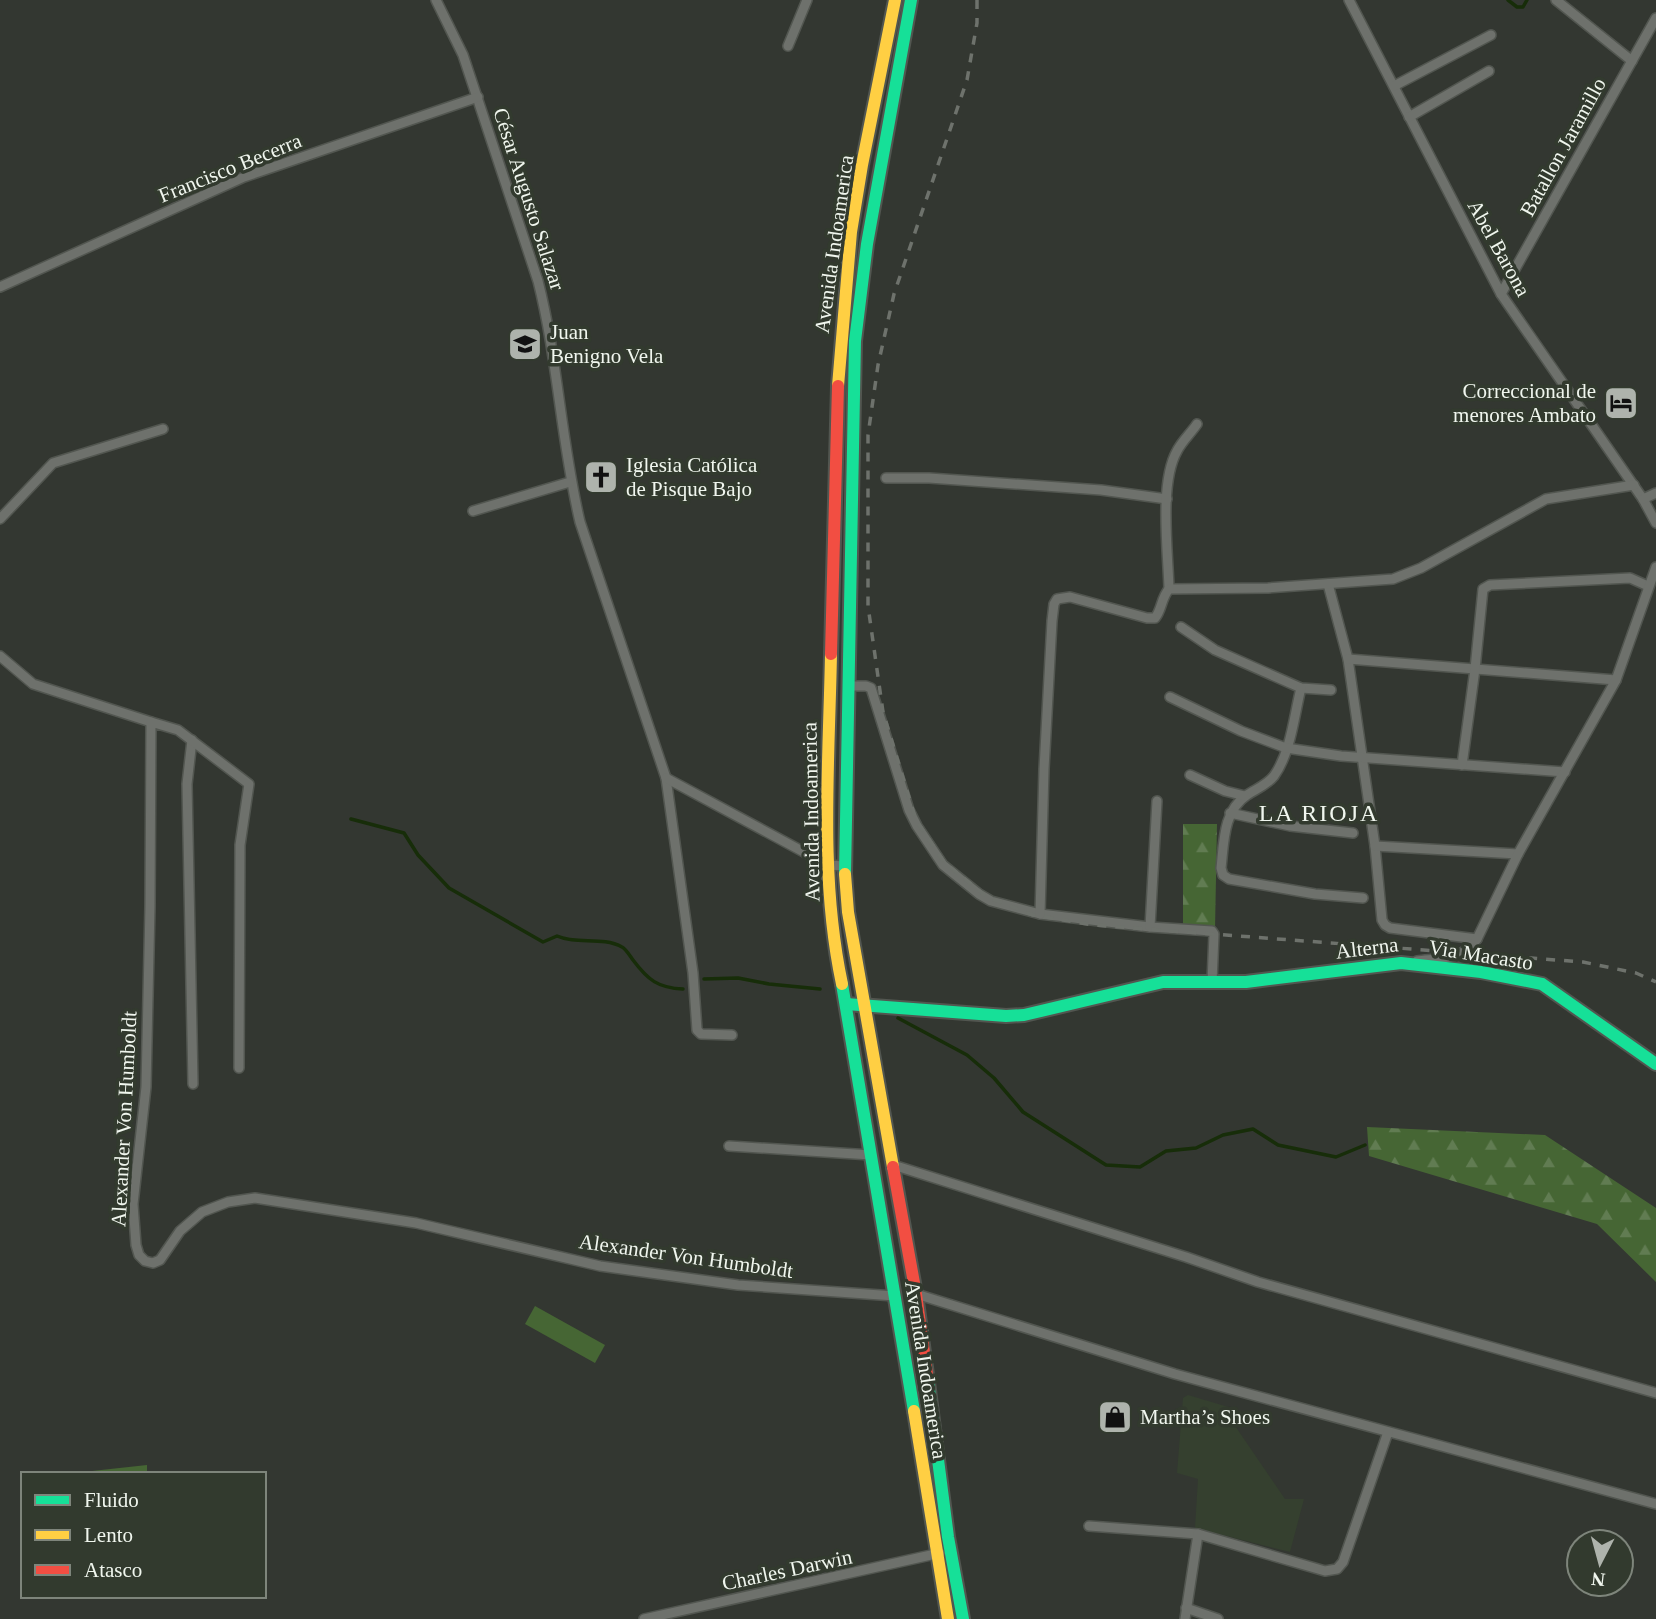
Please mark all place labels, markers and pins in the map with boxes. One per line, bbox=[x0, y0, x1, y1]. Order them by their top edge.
place label: Juan Benigno Vela bbox=[550, 320, 664, 368]
school or university icon: Juan Benigno Vela bbox=[506, 325, 544, 363]
place label: Correccional de menores Ambato bbox=[1453, 379, 1596, 427]
hotel icon: Correccional de menores Ambato bbox=[1602, 384, 1640, 422]
place label: Iglesia Católica de Pisque Bajo bbox=[626, 453, 758, 501]
church icon: Iglesia Católica de Pisque Bajo bbox=[582, 458, 620, 496]
shop icon: Martha’s Shoes bbox=[1096, 1398, 1134, 1436]
place label: Martha’s Shoes bbox=[1140, 1405, 1270, 1429]

